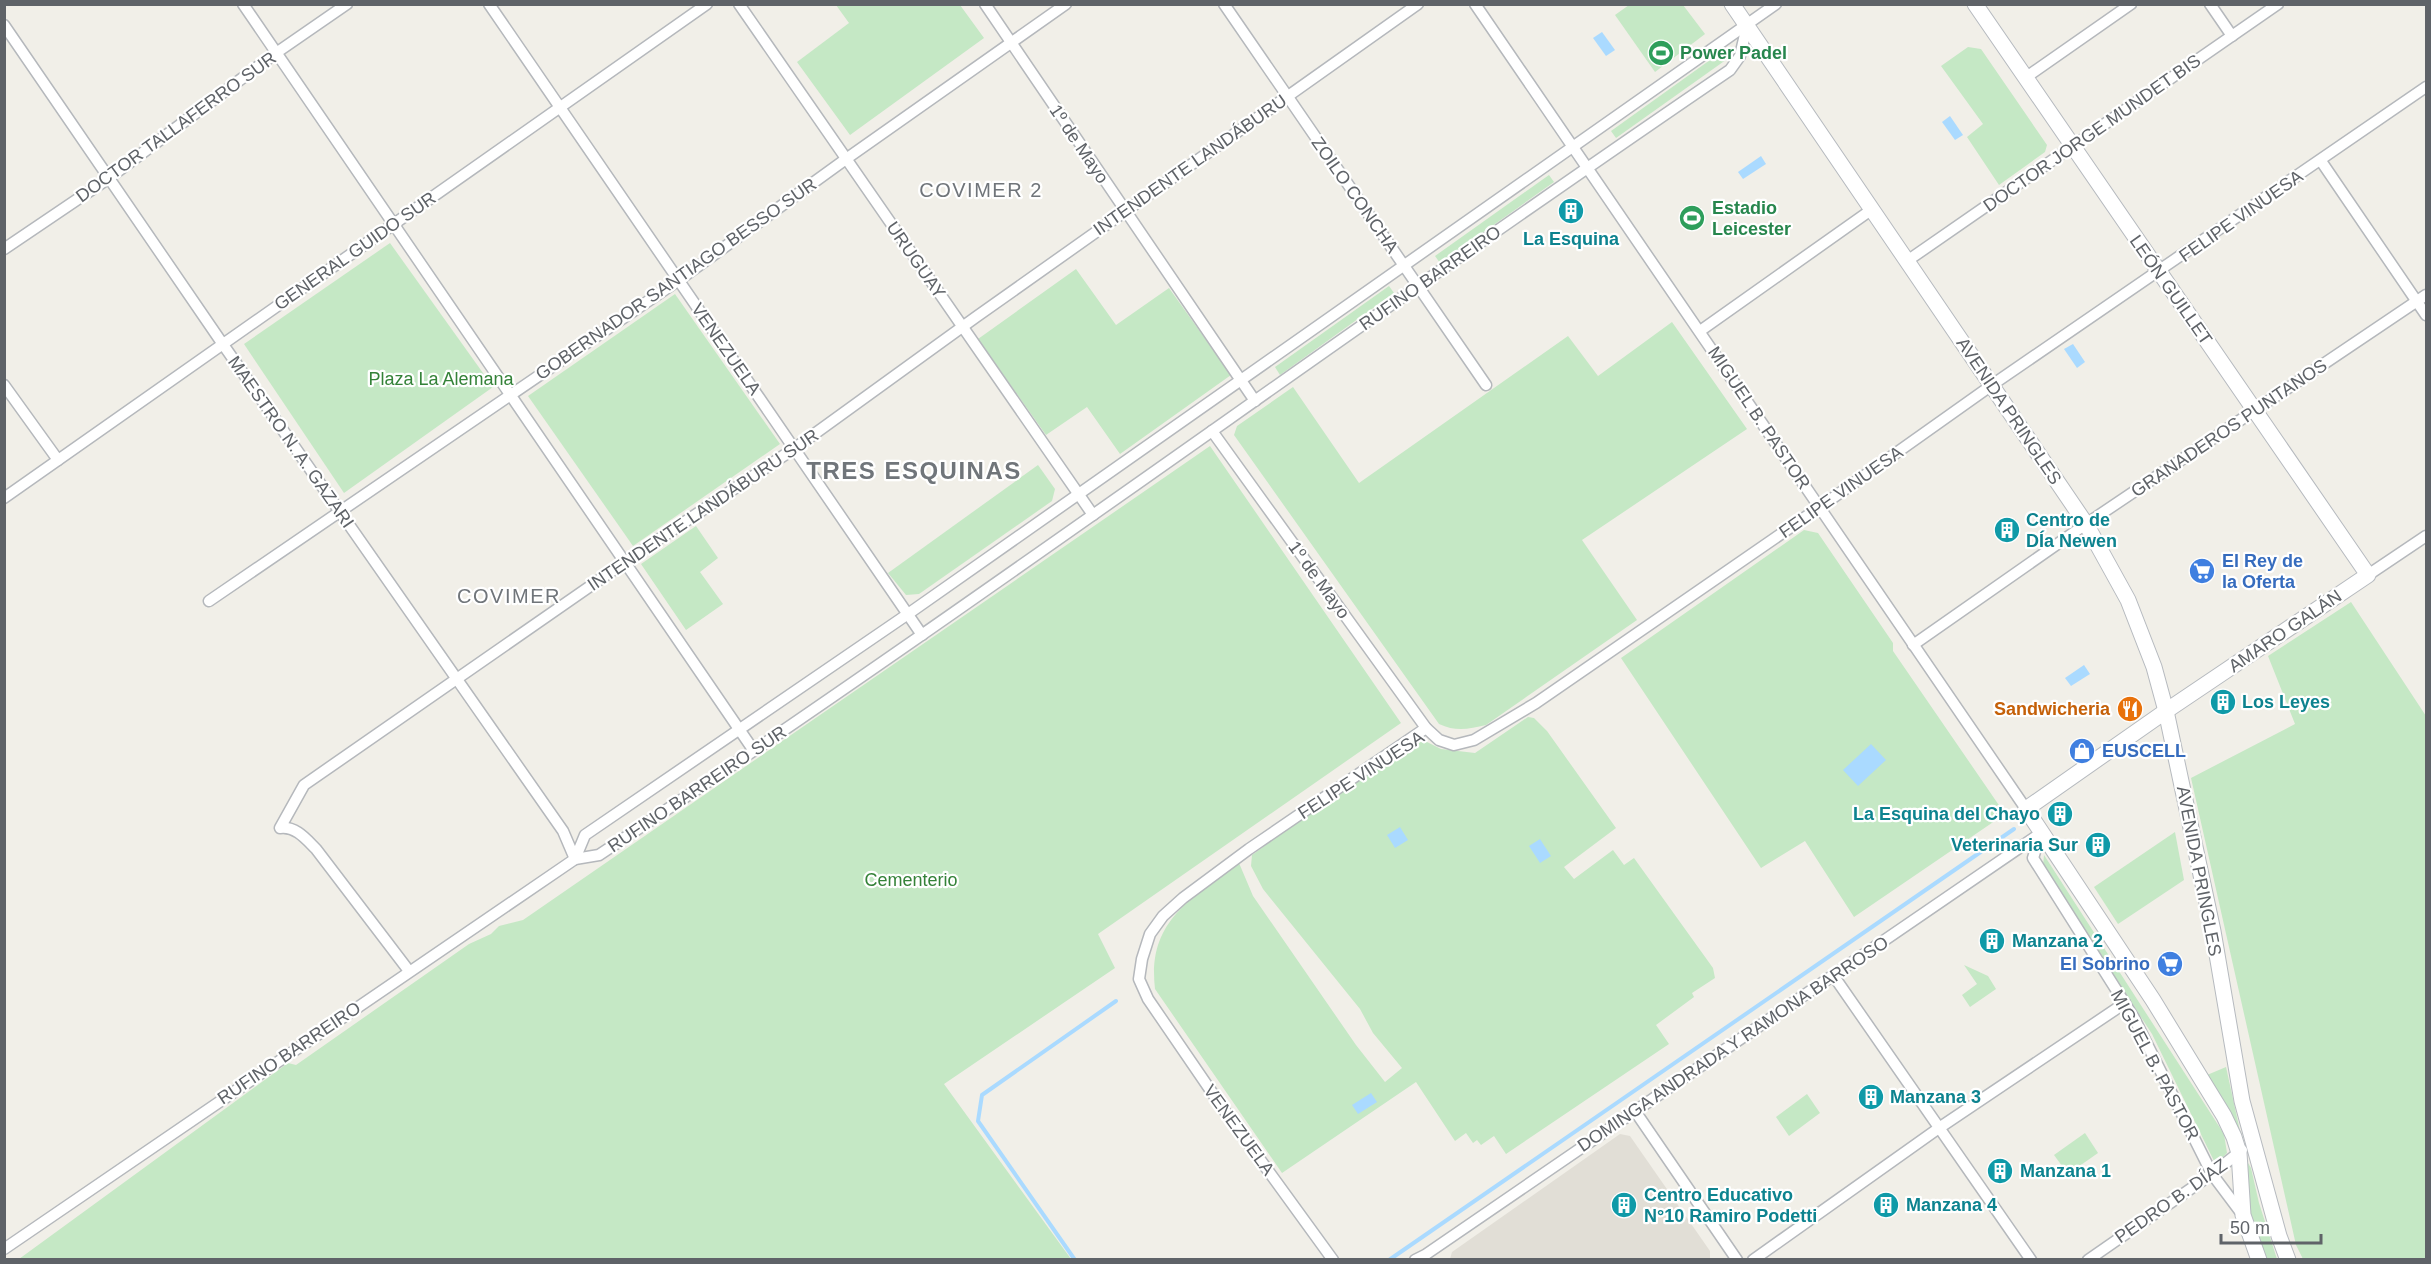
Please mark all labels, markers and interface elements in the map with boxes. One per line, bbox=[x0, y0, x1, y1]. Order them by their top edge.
sports icon: Power Padel bbox=[1646, 38, 1676, 68]
place label: Power Padel bbox=[1680, 43, 1787, 63]
street label: DOCTOR TALLAFERRO SUR bbox=[72, 48, 280, 206]
street label: DOCTOR JORGE MUNDET BIS bbox=[1980, 50, 2204, 216]
street label: INTENDENTE LANDÁBURU bbox=[1090, 91, 1290, 239]
street label: 1º de Mayo bbox=[1045, 101, 1113, 187]
street label: ZOILO CONCHA bbox=[1308, 133, 1402, 257]
street label: FELIPE VINUESA bbox=[2175, 166, 2307, 266]
street label: GOBERNADOR SANTIAGO BESSO SUR bbox=[532, 174, 820, 384]
district label: COVIMER 2 bbox=[919, 179, 1043, 201]
street label: GENERAL GUIDO SUR bbox=[270, 188, 440, 314]
building icon: La Esquina bbox=[1556, 196, 1586, 226]
place label: Estadio Leicester bbox=[1712, 198, 1791, 239]
sports icon: Estadio Leicester bbox=[1677, 203, 1707, 233]
street label: URUGUAY bbox=[882, 218, 950, 302]
street label: RUFINO BARREIRO bbox=[1355, 222, 1505, 334]
place label: La Esquina bbox=[1523, 229, 1620, 249]
street label: LEÓN GUILLET bbox=[2126, 231, 2217, 349]
street label: VENEZUELA bbox=[687, 299, 765, 399]
street label: AVENIDA PRINGLES bbox=[1952, 334, 2066, 488]
street label: MIGUEL B. PASTOR bbox=[1704, 343, 1814, 493]
street label: MAESTRO N. A. GAZARI bbox=[224, 352, 358, 532]
street label: GRANADEROS PUNTANOS bbox=[2127, 355, 2331, 501]
park label: Plaza La Alemana bbox=[368, 369, 515, 389]
street label: INTENDENTE LANDÁBURU SUR bbox=[584, 425, 822, 595]
street label: FELIPE VINUESA bbox=[1775, 442, 1907, 542]
district label: TRES ESQUINAS bbox=[806, 457, 1022, 484]
place label: Centro de DÍa Newen bbox=[2026, 510, 2117, 551]
building icon: Centro de DÍa Newen bbox=[1992, 515, 2022, 545]
street label: 1º de Mayo bbox=[1284, 537, 1354, 623]
place label: El Rey de la Oferta bbox=[2222, 551, 2303, 592]
supermarket icon: El Rey de la Oferta bbox=[2187, 556, 2217, 586]
district label: COVIMER bbox=[457, 585, 561, 607]
street label: AMARO GALÁN bbox=[2225, 586, 2345, 676]
building icon: Los Leyes bbox=[2208, 687, 2238, 717]
place label: Los Leyes bbox=[2242, 692, 2330, 712]
restaurant icon: Sandwicheria bbox=[2115, 694, 2145, 724]
place label: Sandwicheria bbox=[1994, 699, 2111, 719]
street label: RUFINO BARREIRO SUR bbox=[604, 722, 790, 856]
street label: FELIPE VINUESA bbox=[1294, 727, 1428, 823]
shop icon: EUSCELL bbox=[2067, 736, 2097, 766]
place label: EUSCELL bbox=[2102, 741, 2186, 761]
street label: AVENIDA PRINGLES bbox=[2173, 784, 2225, 958]
building icon: La Esquina del Chayo bbox=[2045, 799, 2075, 829]
place label: La Esquina del Chayo bbox=[1853, 804, 2040, 824]
building icon: Veterinaria Sur bbox=[2083, 830, 2113, 860]
place label: Veterinaria Sur bbox=[1951, 835, 2078, 855]
park label: Cementerio bbox=[864, 870, 958, 890]
building icon: Manzana 2 bbox=[1977, 926, 2007, 956]
place label: Manzana 2 bbox=[2012, 931, 2103, 951]
street label: DOMINGA ANDRADA Y RAMONA BARROSO bbox=[1574, 932, 1892, 1156]
supermarket icon: El Sobrino bbox=[2155, 949, 2185, 979]
place label: El Sobrino bbox=[2060, 954, 2150, 974]
street label: MIGUEL B. PASTOR bbox=[2107, 986, 2203, 1144]
street label: RUFINO BARREIRO bbox=[214, 998, 364, 1108]
street label: VENEZUELA bbox=[1199, 1081, 1279, 1179]
building icon: Manzana 3 bbox=[1856, 1082, 1886, 1112]
place label: Manzana 3 bbox=[1890, 1087, 1981, 1107]
street label: PEDRO B. DÍAZ bbox=[2111, 1155, 2231, 1247]
building icon: Manzana 1 bbox=[1985, 1156, 2015, 1186]
place label: Manzana 1 bbox=[2020, 1161, 2111, 1181]
place label: Centro Educativo N°10 Ramiro Podetti bbox=[1644, 1185, 1817, 1226]
building icon: Centro Educativo N°10 Ramiro Podetti bbox=[1609, 1190, 1639, 1220]
building icon: Manzana 4 bbox=[1871, 1190, 1901, 1220]
place label: Manzana 4 bbox=[1906, 1195, 1997, 1215]
scale bar bbox=[2221, 1207, 2322, 1245]
text: 50 m bbox=[2230, 1218, 2270, 1238]

